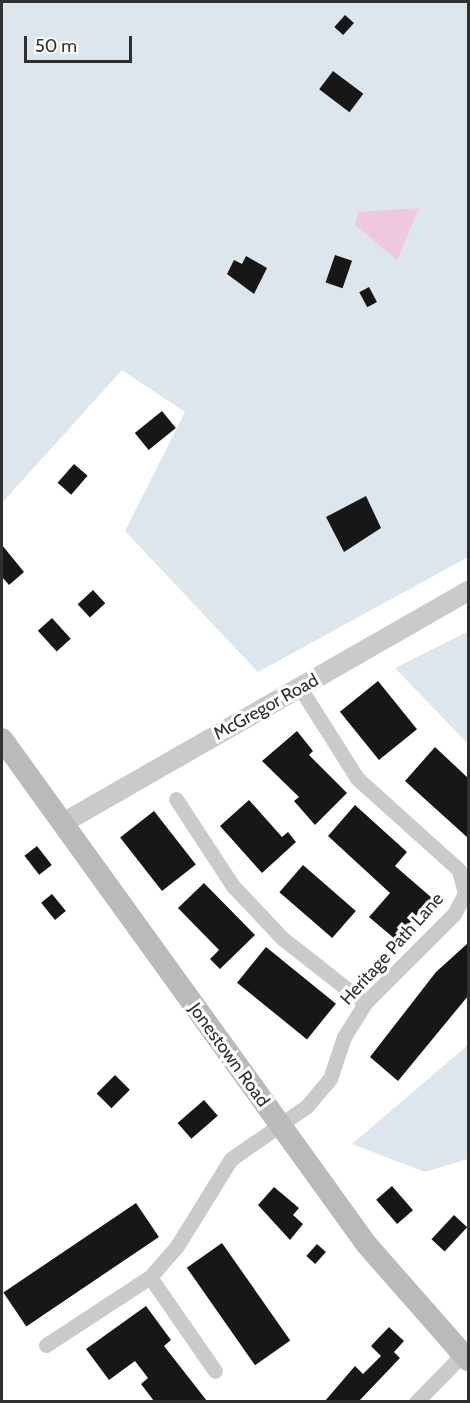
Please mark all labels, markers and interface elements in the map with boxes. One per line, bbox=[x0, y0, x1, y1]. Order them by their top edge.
scale bar bbox=[27, 24, 135, 62]
text: 50 m bbox=[35, 35, 77, 57]
street label: McGregor Road bbox=[210, 669, 322, 745]
street label: Heritage Path Lane bbox=[336, 888, 448, 1010]
street label: Jonestown Road bbox=[184, 999, 274, 1111]

